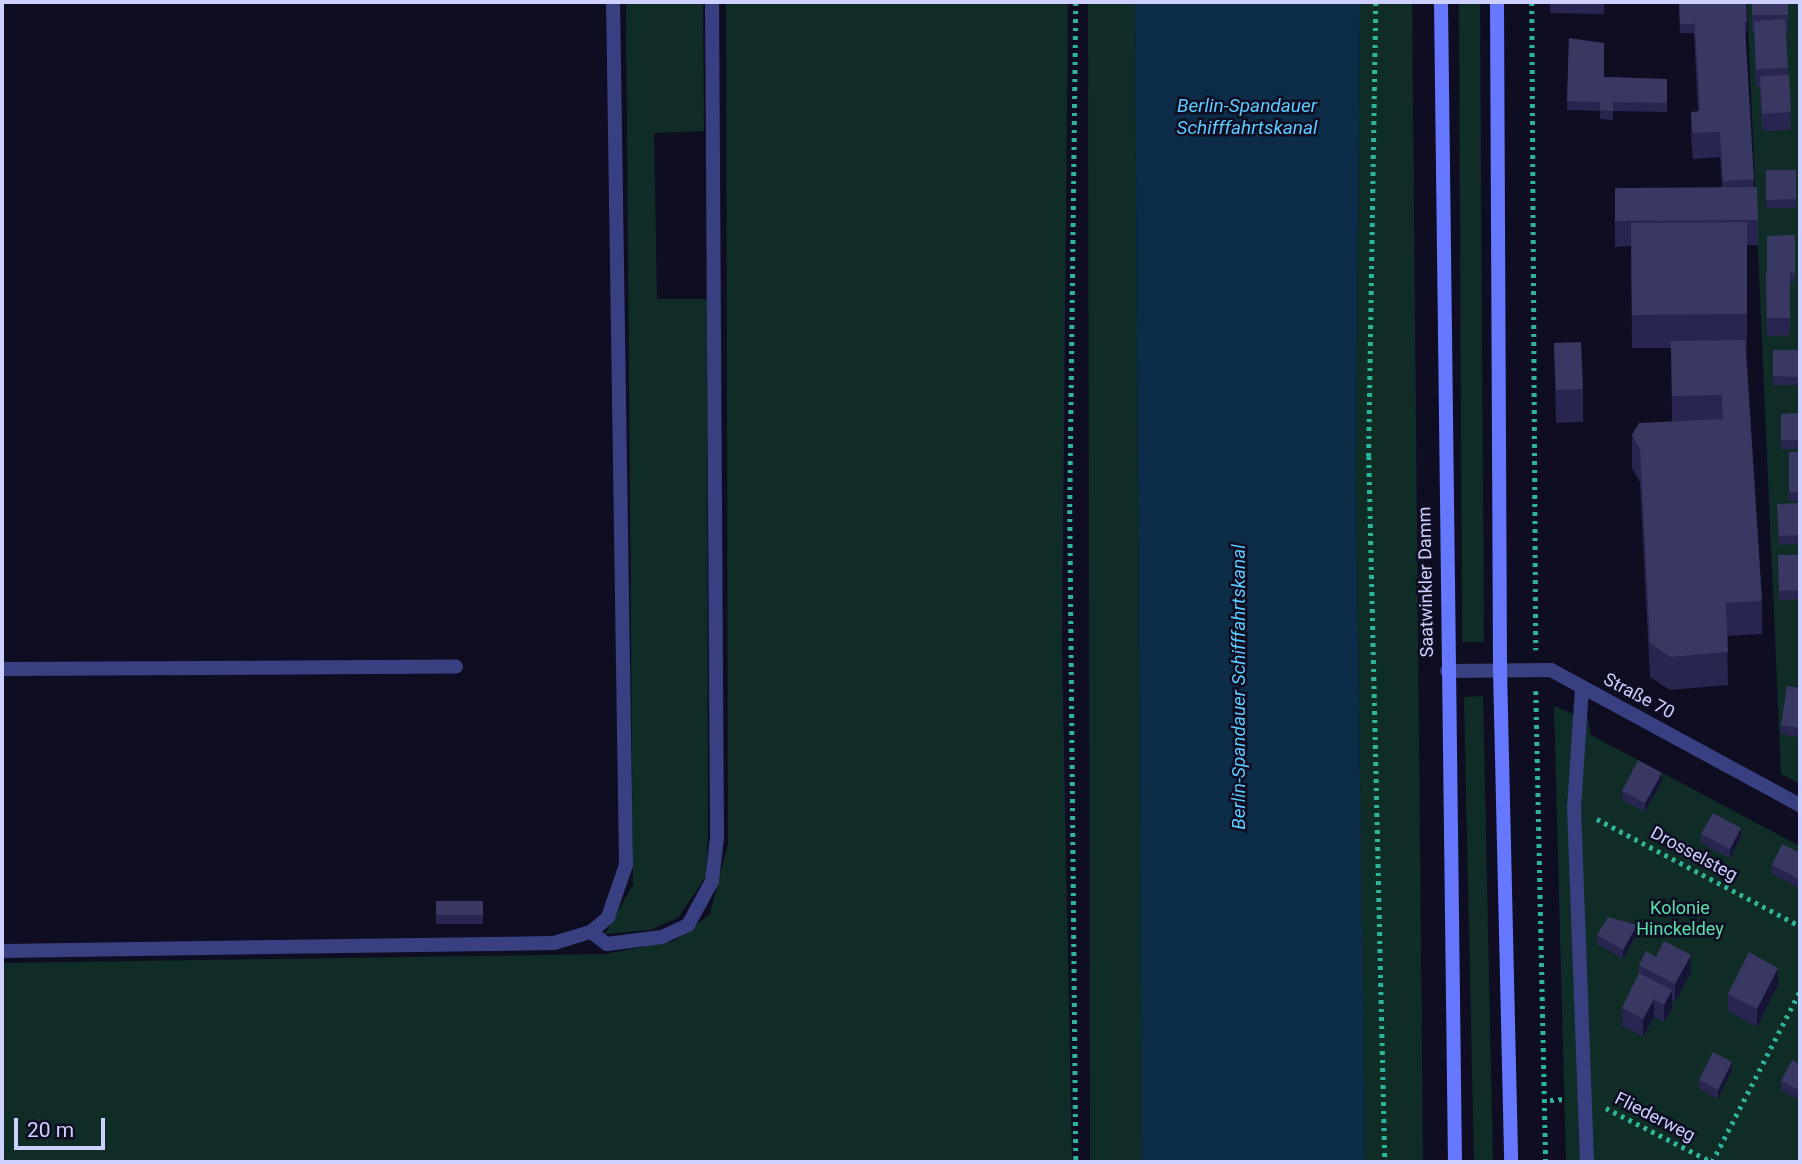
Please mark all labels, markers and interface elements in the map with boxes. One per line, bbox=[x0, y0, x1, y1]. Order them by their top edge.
water label: Berlin-Spandauer Schifffahrtskanal bbox=[1177, 95, 1317, 139]
street label: Saatwinkler Damm bbox=[1414, 506, 1438, 658]
water label: Berlin-Spandauer Schifffahrtskanal bbox=[1228, 544, 1250, 830]
street label: Straße 70 bbox=[1600, 668, 1678, 724]
street label: Drosselsteg bbox=[1647, 822, 1741, 886]
park label: Kolonie Hinckeldey bbox=[1636, 898, 1724, 940]
street label: Fliederweg bbox=[1611, 1088, 1699, 1146]
scale bar bbox=[18, 1104, 108, 1148]
text: 20 m bbox=[27, 1118, 74, 1142]

